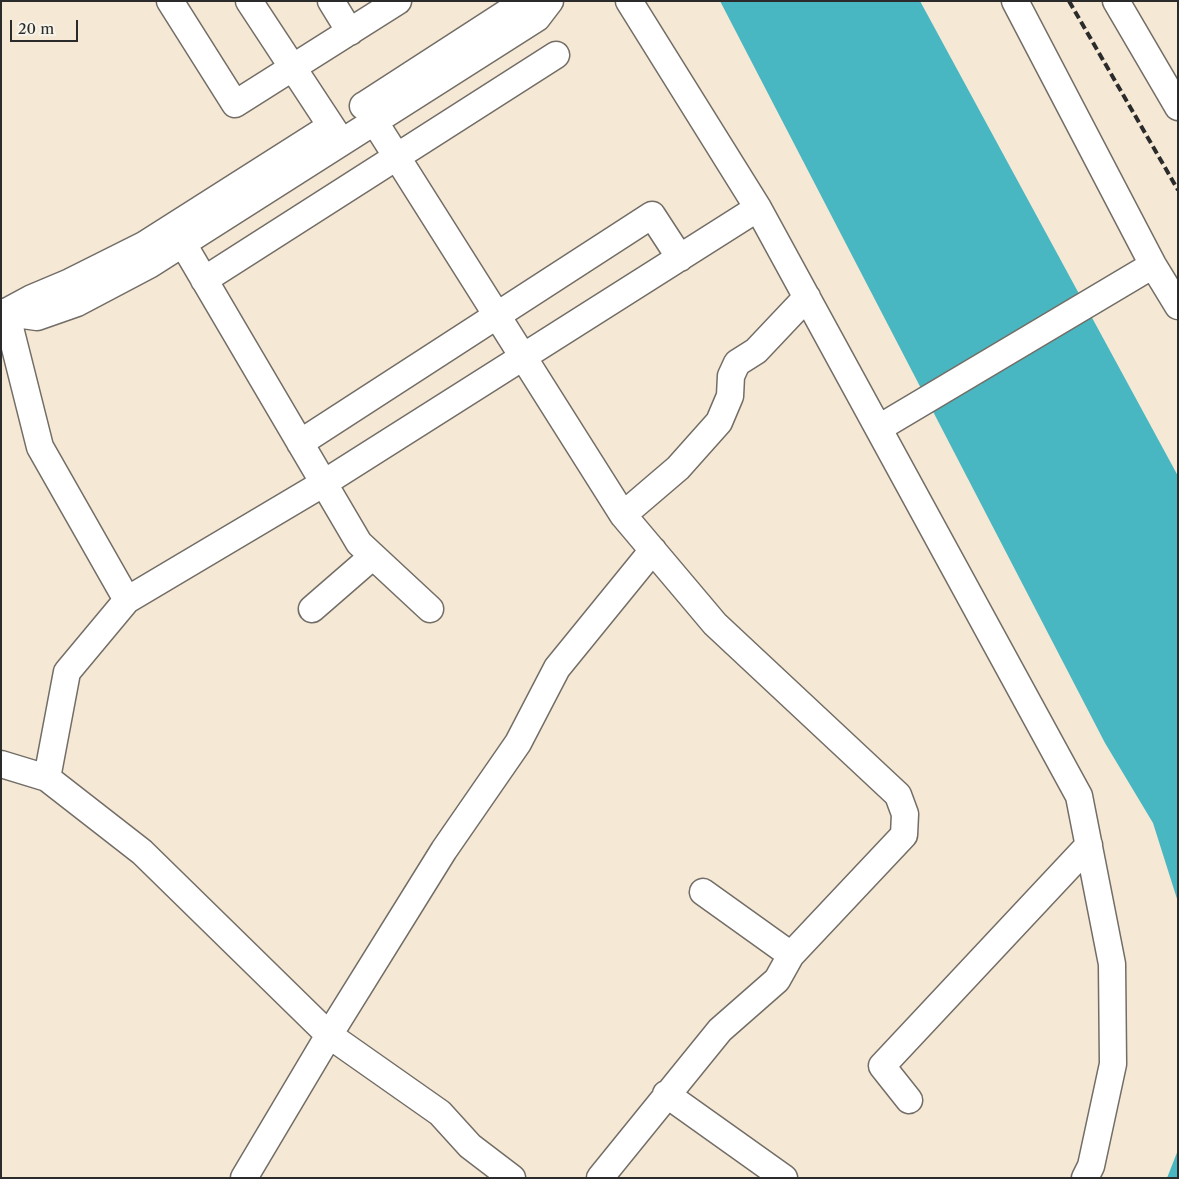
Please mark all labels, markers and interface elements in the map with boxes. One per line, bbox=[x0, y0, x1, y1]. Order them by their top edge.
scale bar bbox=[12, 10, 80, 42]
text: 20 m bbox=[18, 19, 54, 38]

